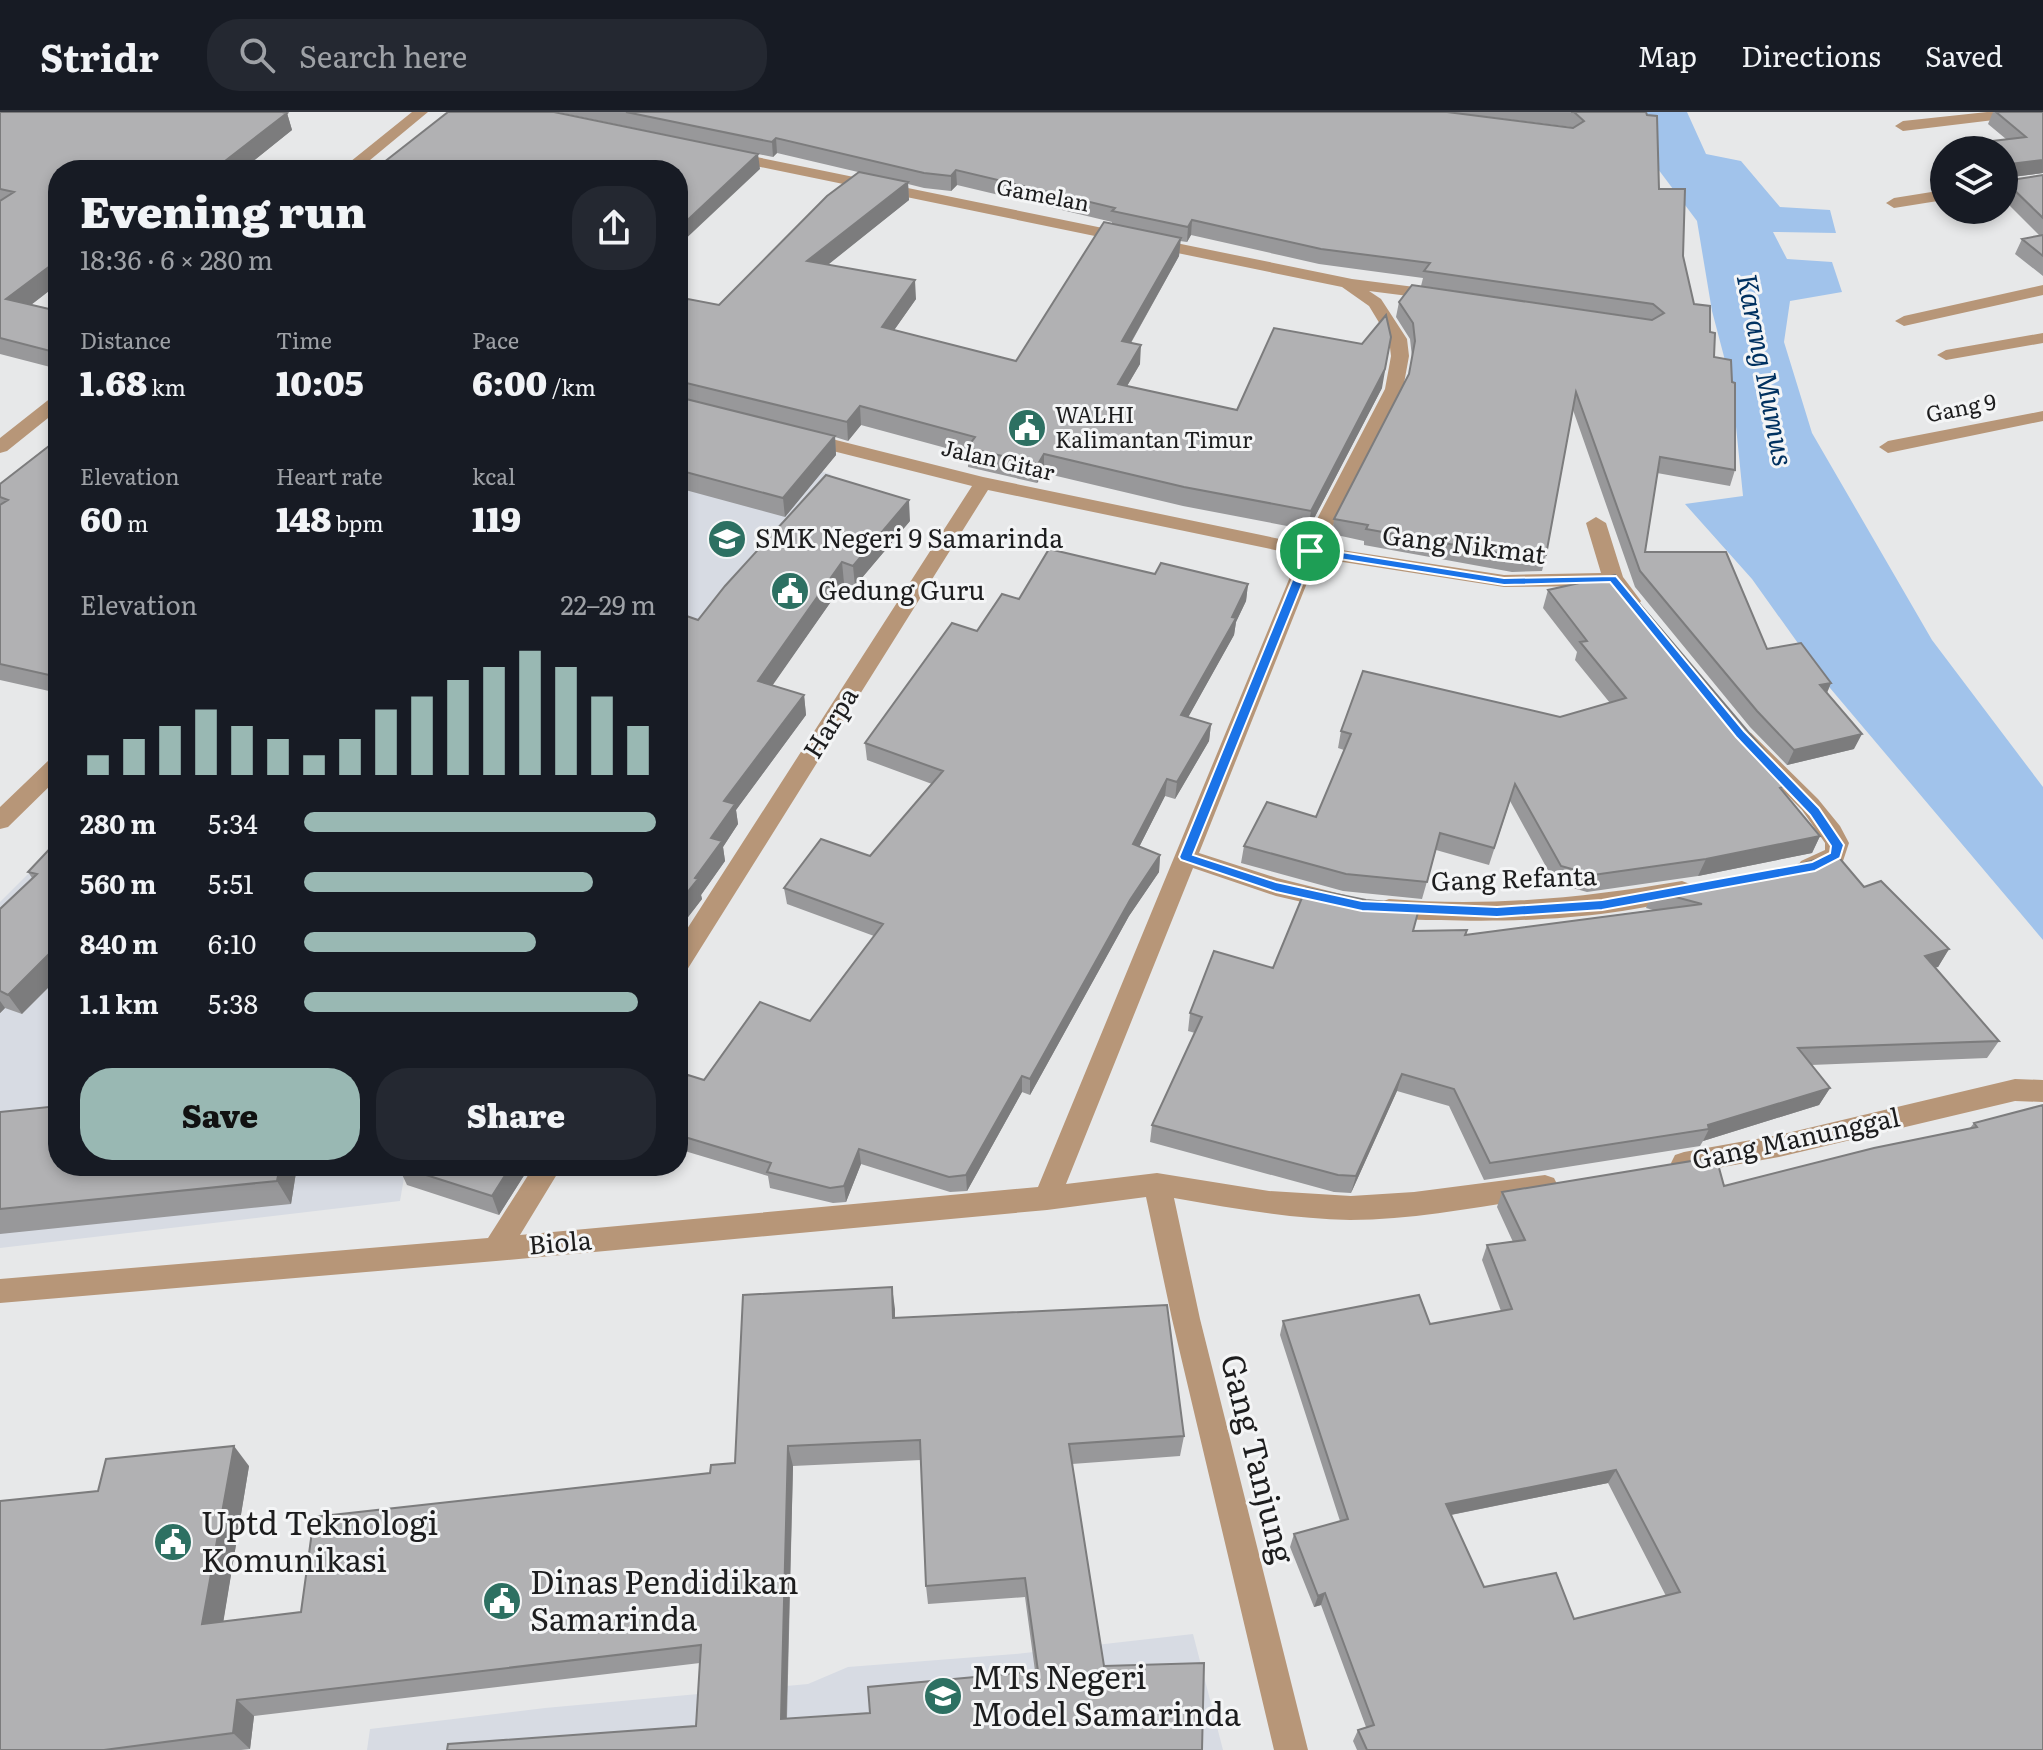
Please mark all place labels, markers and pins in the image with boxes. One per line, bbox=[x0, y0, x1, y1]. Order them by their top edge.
place label: WALHI Kalimantan Timur bbox=[1055, 397, 1253, 455]
public building icon: WALHI Kalimantan Timur bbox=[1006, 407, 1048, 449]
place label: SMK Negeri 9 Samarinda bbox=[755, 517, 1063, 556]
pin bbox=[1276, 517, 1344, 585]
school or university icon: SMK Negeri 9 Samarinda bbox=[706, 518, 748, 560]
place label: Gedung Guru bbox=[818, 569, 985, 608]
public building icon: Gedung Guru bbox=[769, 570, 811, 612]
place label: Uptd Teknologi Komunikasi bbox=[201, 1497, 438, 1582]
public building icon: Uptd Teknologi Komunikasi bbox=[152, 1521, 194, 1563]
place label: Dinas Pendidikan Samarinda bbox=[530, 1556, 799, 1641]
public building icon: Dinas Pendidikan Samarinda bbox=[481, 1580, 523, 1622]
place label: MTs Negeri Model Samarinda bbox=[971, 1651, 1242, 1736]
school or university icon: MTs Negeri Model Samarinda bbox=[922, 1675, 964, 1717]

